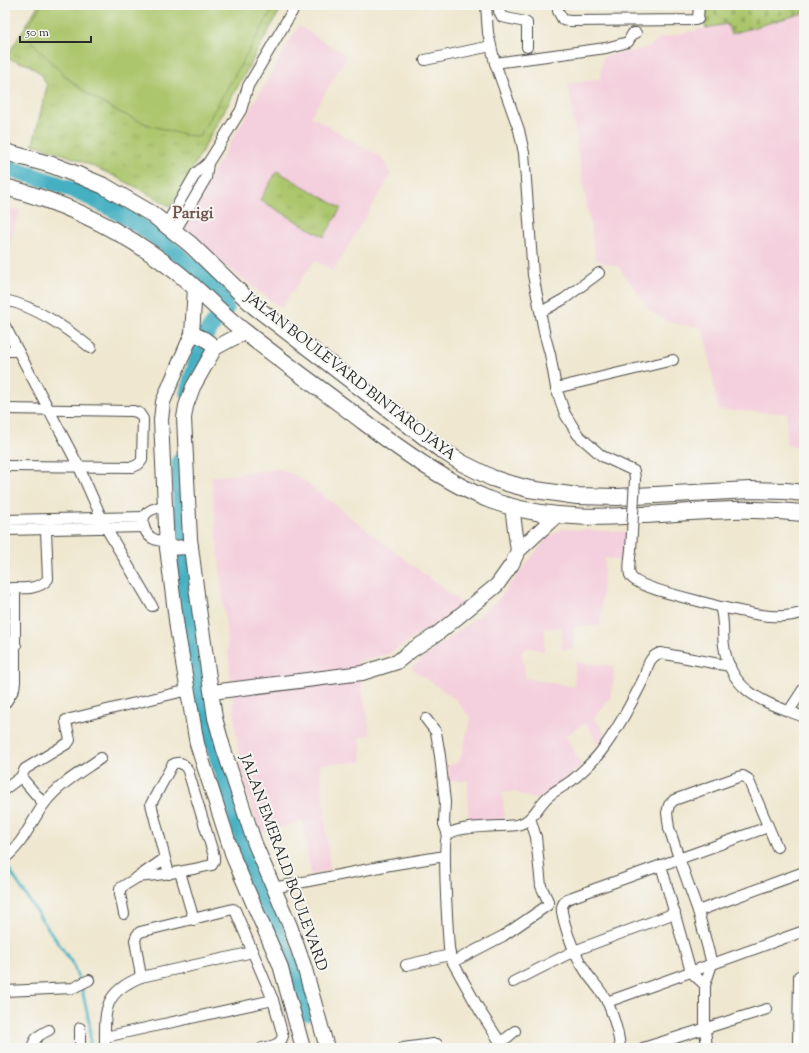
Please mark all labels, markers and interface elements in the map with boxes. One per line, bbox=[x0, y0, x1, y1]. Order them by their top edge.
scale bar bbox=[20, 18, 91, 44]
text: 50 m bbox=[25, 24, 49, 42]
district label: Parigi bbox=[172, 202, 214, 226]
street label: JALAN BOULEVARD BINTARO JAYA bbox=[239, 287, 460, 466]
street label: JALAN EMERALD BOULEVARD bbox=[234, 751, 332, 974]

